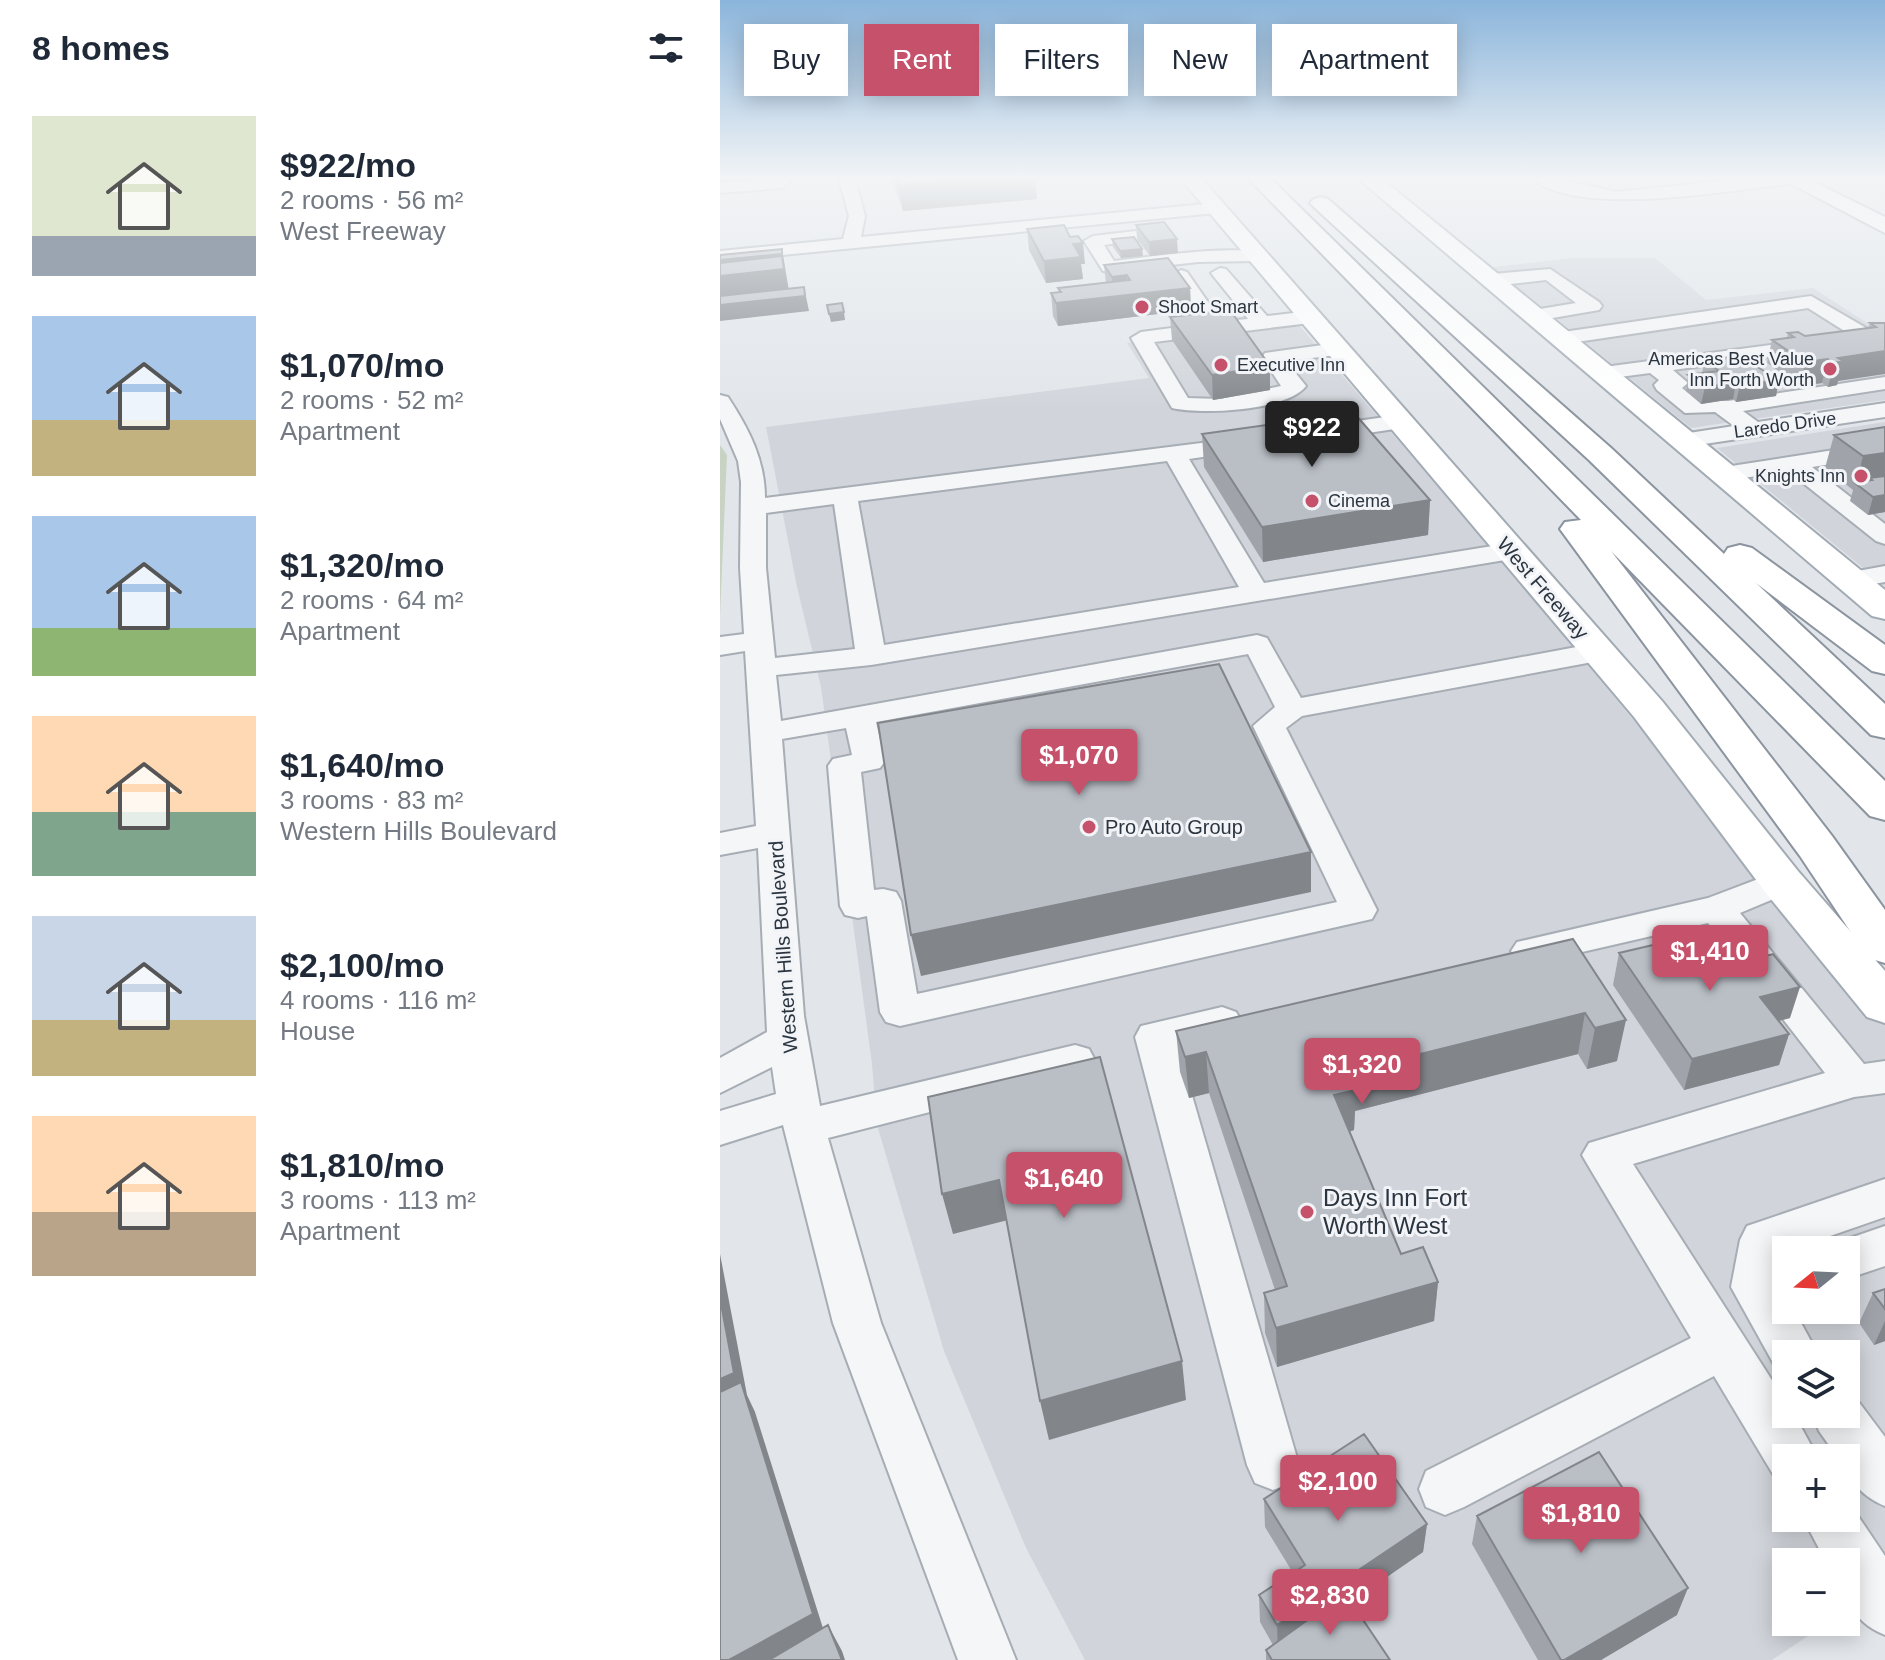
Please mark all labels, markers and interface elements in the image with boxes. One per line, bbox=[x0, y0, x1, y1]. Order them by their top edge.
chip: Buy bbox=[744, 24, 848, 96]
chip: Rent bbox=[864, 24, 979, 96]
chip: Filters bbox=[995, 24, 1128, 96]
chip: New bbox=[1144, 24, 1256, 96]
chip: Apartment bbox=[1272, 24, 1457, 96]
icon: filters bbox=[644, 26, 688, 70]
text: 8 homes bbox=[32, 29, 170, 67]
text: $922/mo bbox=[280, 146, 416, 184]
icon: home bbox=[96, 148, 192, 244]
text: 2 rooms · 56 m² bbox=[280, 185, 464, 215]
text: West Freeway bbox=[280, 216, 446, 246]
place label: Shoot Smart bbox=[1158, 297, 1258, 317]
marker: Shoot Smart bbox=[1133, 298, 1151, 316]
text: $1,070/mo bbox=[280, 346, 444, 384]
icon: home bbox=[96, 348, 192, 444]
place label: Americas Best Value Inn Forth Worth bbox=[1648, 349, 1814, 390]
place label: Executive Inn bbox=[1237, 355, 1345, 375]
marker: Executive Inn bbox=[1212, 356, 1230, 374]
marker: Americas Best Value Inn Forth Worth bbox=[1821, 360, 1839, 378]
text: 2 rooms · 52 m² bbox=[280, 385, 464, 415]
pin: $922 bbox=[1265, 401, 1359, 469]
street label: Laredo Drive bbox=[1733, 408, 1837, 442]
text: $922 bbox=[1283, 412, 1341, 442]
text: Apartment bbox=[280, 416, 400, 446]
place label: Knights Inn bbox=[1755, 466, 1845, 486]
marker: Knights Inn bbox=[1852, 467, 1870, 485]
place label: Cinema bbox=[1328, 491, 1391, 511]
marker: Cinema bbox=[1303, 492, 1321, 510]
street label: West Freeway bbox=[1493, 533, 1593, 643]
text: $1,320/mo bbox=[280, 546, 444, 584]
icon: home bbox=[96, 548, 192, 644]
text: 2 rooms · 64 m² bbox=[280, 585, 464, 615]
text: Apartment bbox=[280, 616, 400, 646]
pin: $1,070 bbox=[1014, 729, 1144, 797]
text: $1,070 bbox=[1039, 740, 1119, 770]
text: $1,640/mo bbox=[280, 746, 444, 784]
icon: home bbox=[96, 748, 192, 844]
text: 3 rooms · 83 m² bbox=[280, 785, 464, 815]
text: Western Hills Boulevard bbox=[280, 816, 557, 846]
place label: Pro Auto Group bbox=[1105, 816, 1243, 838]
marker: Pro Auto Group bbox=[1080, 818, 1098, 836]
street label: Western Hills Boulevard bbox=[765, 840, 801, 1054]
pin: $1,410 bbox=[1645, 925, 1775, 993]
text: $1,410 bbox=[1670, 936, 1750, 966]
text: $2,100/mo bbox=[280, 946, 444, 984]
icon: home bbox=[96, 948, 192, 1044]
text: 4 rooms · 116 m² bbox=[280, 985, 476, 1015]
text: House bbox=[280, 1016, 355, 1046]
pin: $1,320 bbox=[1297, 1038, 1427, 1106]
text: $1,320 bbox=[1322, 1049, 1402, 1079]
text: $1,810/mo bbox=[280, 1146, 444, 1184]
icon: home bbox=[96, 1148, 192, 1244]
pin: $1,640 bbox=[999, 1152, 1129, 1220]
text: $1,640 bbox=[1024, 1163, 1104, 1193]
place label: Days Inn Fort Worth West bbox=[1323, 1184, 1467, 1239]
text: 3 rooms · 113 m² bbox=[280, 1185, 476, 1215]
marker: Days Inn Fort Worth West bbox=[1298, 1203, 1316, 1221]
text: Apartment bbox=[280, 1216, 400, 1246]
north arrow bbox=[1772, 1236, 1860, 1324]
map controls bbox=[1772, 1236, 1860, 1636]
button: layers bbox=[1772, 1340, 1860, 1428]
button: + bbox=[1772, 1444, 1860, 1532]
pin: $2,100 bbox=[1273, 1455, 1403, 1523]
text: $2,100 bbox=[1298, 1466, 1378, 1496]
pin: $1,810 bbox=[1516, 1487, 1646, 1555]
text: $1,810 bbox=[1541, 1498, 1621, 1528]
button: − bbox=[1772, 1548, 1860, 1636]
pin: $2,830 bbox=[1265, 1569, 1395, 1637]
text: $2,830 bbox=[1290, 1580, 1370, 1610]

